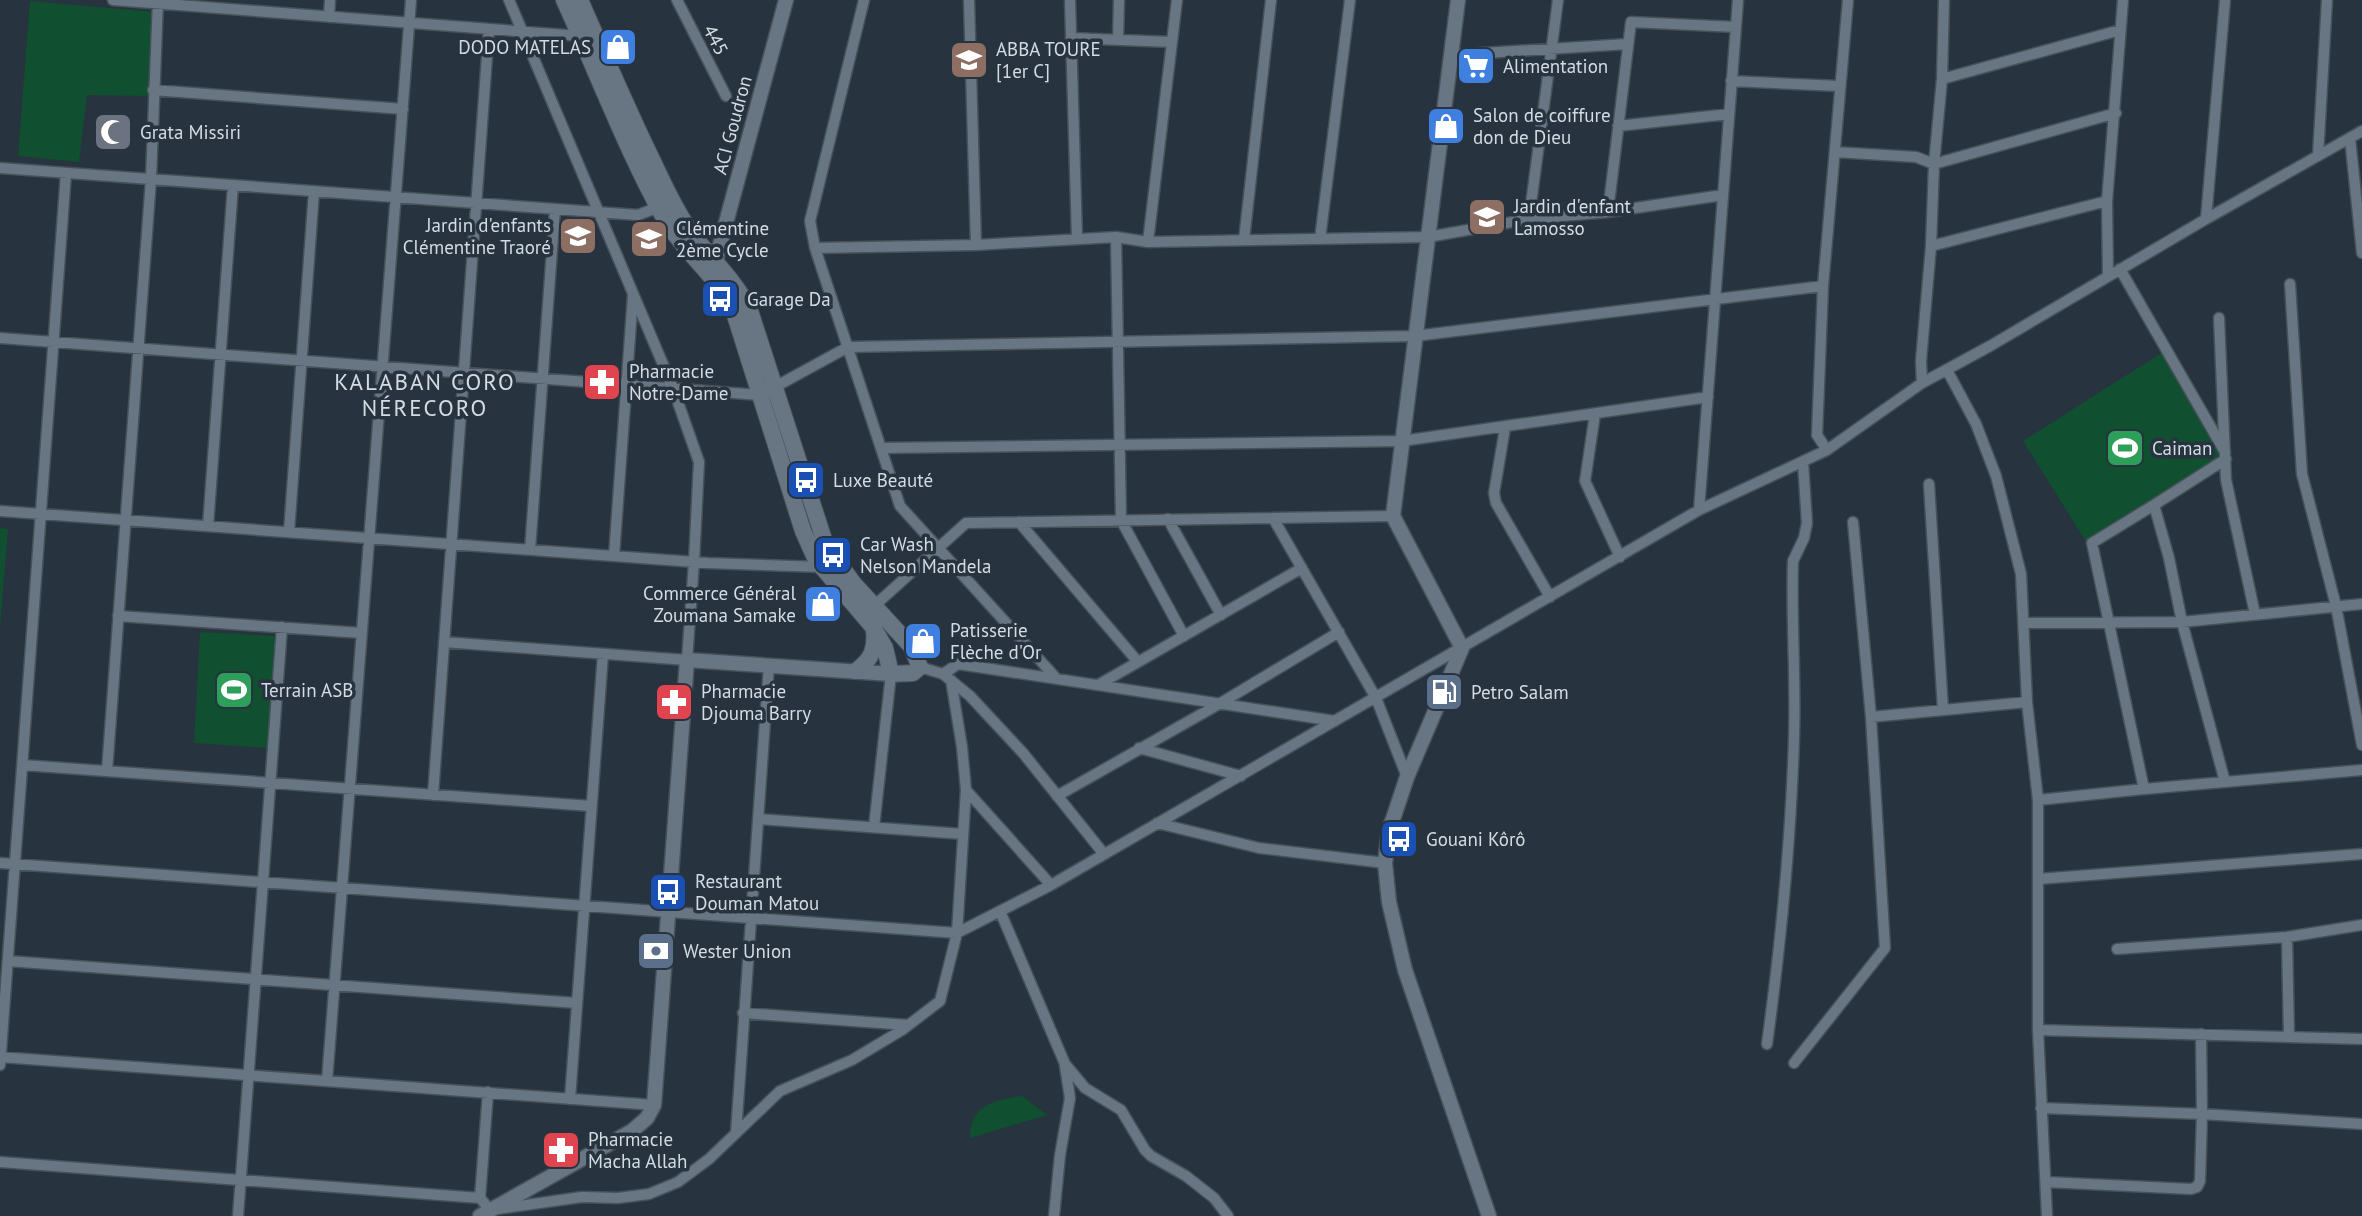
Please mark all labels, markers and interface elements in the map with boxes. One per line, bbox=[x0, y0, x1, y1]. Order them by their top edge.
street label: 445 bbox=[698, 21, 734, 59]
shop icon: DODO MATELAS bbox=[597, 26, 639, 68]
place label: DODO MATELAS bbox=[458, 35, 591, 59]
place label: ABBA TOURE [1er C] bbox=[996, 37, 1101, 83]
school or university icon: ABBA TOURE [1er C] bbox=[948, 39, 990, 81]
supermarket icon: Alimentation bbox=[1455, 45, 1497, 87]
place label: Alimentation bbox=[1503, 54, 1608, 78]
street label: ACI Goudron bbox=[707, 73, 757, 177]
place label: Salon de coiffure don de Dieu bbox=[1473, 103, 1611, 149]
shop icon: Salon de coiffure don de Dieu bbox=[1425, 105, 1467, 147]
mosque icon: Grata Missiri bbox=[92, 111, 134, 153]
place label: Grata Missiri bbox=[140, 120, 241, 144]
place label: Jardin d'enfant Lamosso bbox=[1513, 194, 1632, 240]
school or university icon: Jardin d'enfant Lamosso bbox=[1466, 196, 1508, 238]
place label: Jardin d'enfants Clémentine Traoré bbox=[403, 213, 551, 259]
school or university icon: Jardin d'enfants Clémentine Traoré bbox=[557, 215, 599, 257]
place label: Clémentine 2ème Cycle bbox=[676, 216, 769, 262]
school or university icon: Clémentine 2ème Cycle bbox=[628, 218, 670, 260]
bus stop icon: Garage Da bbox=[699, 278, 741, 320]
place label: Garage Da bbox=[747, 287, 831, 311]
place label: Pharmacie Notre-Dame bbox=[629, 359, 728, 405]
pharmacy icon: Pharmacie Notre-Dame bbox=[581, 361, 623, 403]
district label: KALABAN CORO NÉRECORO bbox=[334, 367, 516, 422]
sports icon: Caiman bbox=[2104, 427, 2146, 469]
place label: Caiman bbox=[2152, 436, 2212, 460]
bus stop icon: Luxe Beauté bbox=[785, 459, 827, 501]
place label: Luxe Beauté bbox=[833, 468, 933, 492]
place label: Car Wash Nelson Mandela bbox=[860, 532, 991, 578]
bus stop icon: Car Wash Nelson Mandela bbox=[812, 534, 854, 576]
place label: Commerce Général Zoumana Samake bbox=[643, 581, 796, 627]
shop icon: Commerce Général Zoumana Samake bbox=[802, 583, 844, 625]
place label: Patisserie Flèche d'Or bbox=[950, 618, 1042, 664]
shop icon: Patisserie Flèche d'Or bbox=[902, 620, 944, 662]
sports icon: Terrain ASB bbox=[213, 669, 255, 711]
fuel station icon: Petro Salam bbox=[1423, 671, 1465, 713]
place label: Terrain ASB bbox=[261, 678, 353, 702]
place label: Pharmacie Djouma Barry bbox=[701, 679, 811, 725]
place label: Petro Salam bbox=[1471, 680, 1569, 704]
pharmacy icon: Pharmacie Djouma Barry bbox=[653, 681, 695, 723]
bus stop icon: Gouani Kôrô bbox=[1378, 818, 1420, 860]
place label: Gouani Kôrô bbox=[1426, 827, 1526, 851]
place label: Restaurant Douman Matou bbox=[695, 869, 819, 915]
bus stop icon: Restaurant Douman Matou bbox=[647, 871, 689, 913]
bank icon: Wester Union bbox=[635, 930, 677, 972]
place label: Wester Union bbox=[683, 939, 791, 963]
place label: Pharmacie Macha Allah bbox=[588, 1127, 687, 1173]
pharmacy icon: Pharmacie Macha Allah bbox=[540, 1129, 582, 1171]

